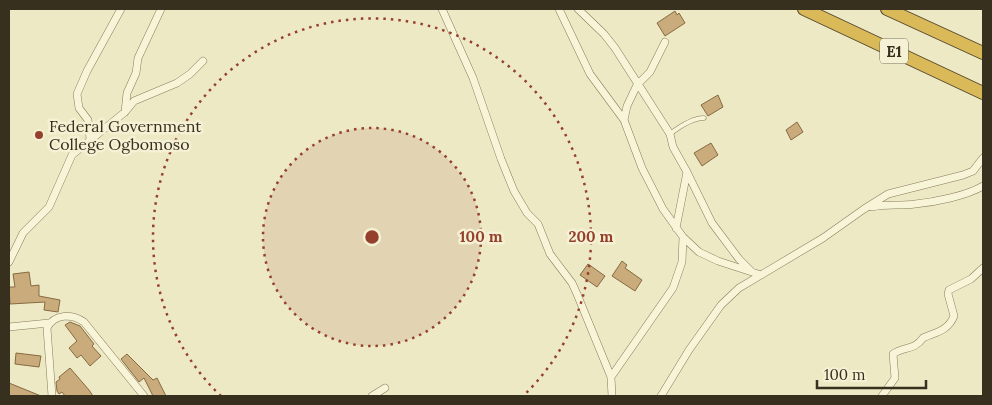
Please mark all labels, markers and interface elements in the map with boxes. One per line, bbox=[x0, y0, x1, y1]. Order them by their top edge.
road number: E1 bbox=[880, 38, 908, 64]
place label: Federal Government College Ogbomoso bbox=[49, 116, 202, 154]
marker: Federal Government College Ogbomoso bbox=[33, 129, 45, 141]
text: 100 m bbox=[460, 227, 503, 246]
text: 200 m bbox=[569, 227, 614, 246]
centre of rings bbox=[363, 228, 381, 246]
scale bar bbox=[817, 358, 926, 390]
text: 100 m bbox=[824, 365, 865, 384]

